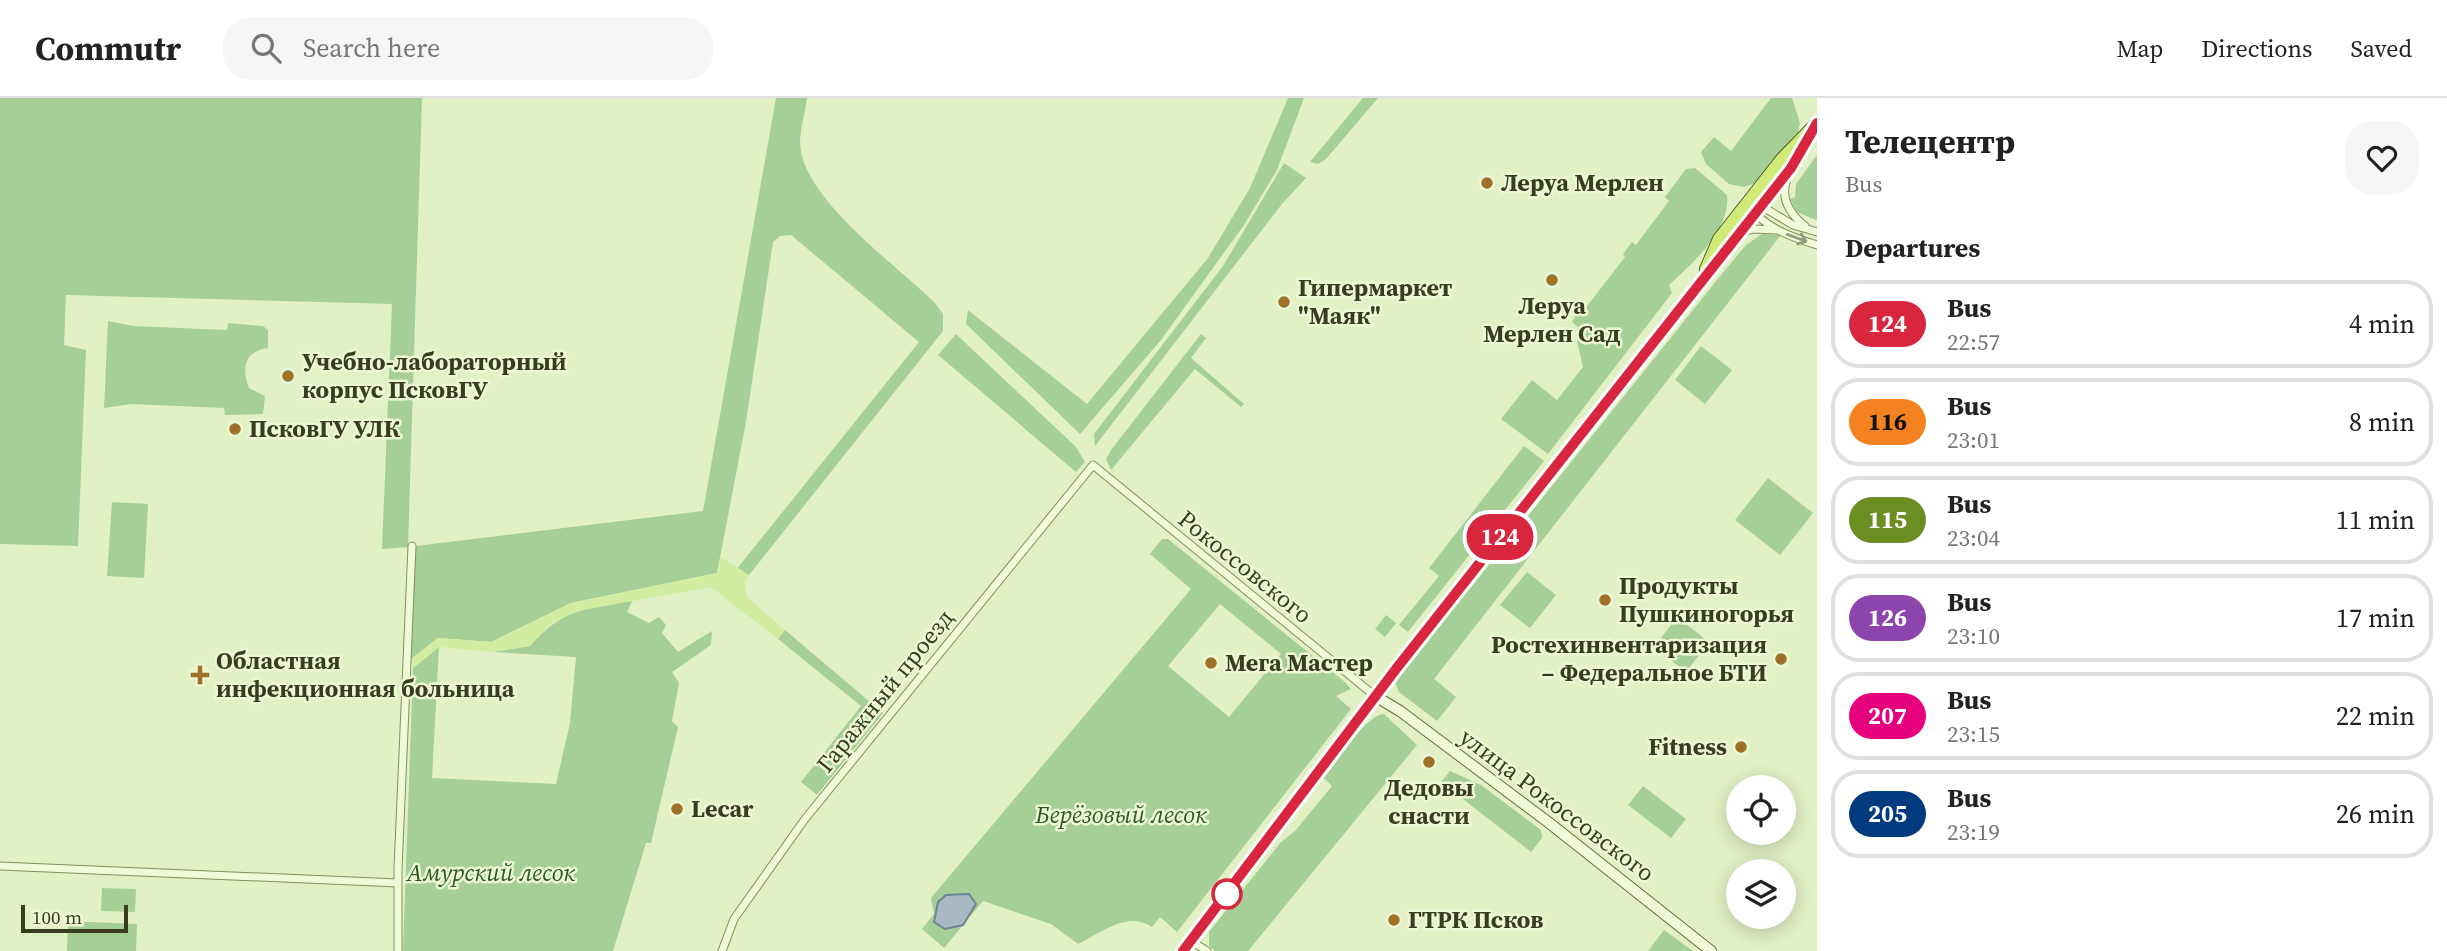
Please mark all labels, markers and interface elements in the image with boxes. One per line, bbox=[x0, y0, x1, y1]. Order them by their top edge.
search box bbox=[223, 17, 713, 80]
text: Commutr bbox=[35, 26, 181, 71]
icon: search bbox=[247, 29, 285, 67]
text: Search here bbox=[303, 30, 440, 66]
text: Map bbox=[2116, 32, 2163, 65]
text: Directions bbox=[2201, 32, 2312, 65]
text: Saved bbox=[2350, 32, 2412, 65]
text: Телецентр bbox=[1845, 119, 2015, 164]
button: heart bbox=[2345, 121, 2419, 195]
place label: Леруа Мерлен bbox=[1501, 166, 1664, 199]
text: Bus bbox=[1845, 168, 1882, 200]
marker: Леруа Мерлен bbox=[1479, 175, 1495, 191]
text: Departures bbox=[1845, 230, 1980, 266]
one-way arrow bbox=[1786, 233, 1808, 245]
place label: Гипермаркет "Маяк" bbox=[1298, 271, 1452, 332]
marker: Леруа Мерлен Сад bbox=[1544, 272, 1560, 288]
place label: Леруа Мерлен Сад bbox=[1483, 289, 1621, 350]
text: Bus bbox=[1947, 290, 1991, 326]
marker: Гипермаркет "Маяк" bbox=[1276, 294, 1292, 310]
text: 4 min bbox=[2349, 306, 2415, 342]
text: 124 bbox=[1868, 307, 1907, 340]
text: 22:57 bbox=[1947, 326, 2000, 358]
place label: Учебно-лабораторный корпус ПсковГУ bbox=[302, 345, 567, 406]
marker: Учебно-лабораторный корпус ПсковГУ bbox=[280, 368, 296, 384]
text: Bus bbox=[1947, 388, 1991, 424]
text: 8 min bbox=[2349, 404, 2415, 440]
text: 116 bbox=[1868, 405, 1907, 438]
place label: ПсковГУ УЛК bbox=[249, 412, 401, 445]
marker: ПсковГУ УЛК bbox=[227, 421, 243, 437]
text: 23:01 bbox=[1947, 424, 2000, 456]
text: Bus bbox=[1947, 486, 1991, 522]
street label: Рокоссовского bbox=[1171, 502, 1319, 631]
text: 11 min bbox=[2336, 502, 2415, 538]
text: 115 bbox=[1868, 503, 1907, 536]
line badge: 124 bbox=[1460, 514, 1540, 560]
text: 124 bbox=[1480, 520, 1520, 553]
text: 23:04 bbox=[1947, 522, 2000, 554]
place label: Продукты Пушкиногорья bbox=[1619, 569, 1794, 630]
text: Bus bbox=[1947, 584, 1991, 620]
marker: Продукты Пушкиногорья bbox=[1597, 592, 1613, 608]
text: 17 min bbox=[2336, 600, 2415, 636]
text: 126 bbox=[1868, 601, 1907, 634]
street label: Гаражный проезд bbox=[809, 602, 961, 779]
text: 23:10 bbox=[1947, 620, 2000, 652]
place label: Ростехинвентаризация – Федеральное БТИ bbox=[1491, 628, 1767, 689]
place label: Областная инфекционная больница bbox=[216, 644, 515, 705]
place label: Мега Мастер bbox=[1225, 646, 1373, 679]
marker: Ростехинвентаризация – Федеральное БТИ bbox=[1773, 651, 1789, 667]
marker: Мега Мастер bbox=[1203, 655, 1219, 671]
marker: Областная инфекционная больница bbox=[190, 665, 210, 685]
text: Bus bbox=[1947, 682, 1991, 718]
text: 22 min bbox=[2336, 698, 2415, 734]
text: 207 bbox=[1868, 699, 1907, 732]
text: 23:15 bbox=[1947, 718, 2000, 750]
street label: улица Рокоссовского bbox=[1453, 720, 1662, 889]
place label: Fitness bbox=[1648, 730, 1727, 763]
marker: Fitness bbox=[1733, 739, 1749, 755]
marker: Дедовы снасти bbox=[1421, 754, 1437, 770]
place label: Дедовы снасти bbox=[1384, 771, 1474, 832]
map controls bbox=[1726, 775, 1796, 929]
button: locate bbox=[1726, 775, 1796, 845]
text: Bus bbox=[1947, 780, 1991, 816]
place label: Lecar bbox=[691, 792, 754, 825]
text: 26 min bbox=[2336, 796, 2415, 832]
text: 205 bbox=[1868, 797, 1907, 830]
park label: Берёзовый лесок bbox=[1034, 798, 1207, 831]
marker: Lecar bbox=[669, 801, 685, 817]
text: 23:19 bbox=[1947, 816, 2000, 848]
park label: Амурский лесок bbox=[405, 856, 575, 889]
button: layers bbox=[1726, 859, 1796, 929]
unlabelled marker bbox=[1212, 879, 1242, 909]
scale bar bbox=[21, 902, 128, 934]
place label: ГТРК Псков bbox=[1408, 903, 1543, 936]
text: 100 m bbox=[32, 904, 82, 930]
marker: ГТРК Псков bbox=[1386, 912, 1402, 928]

